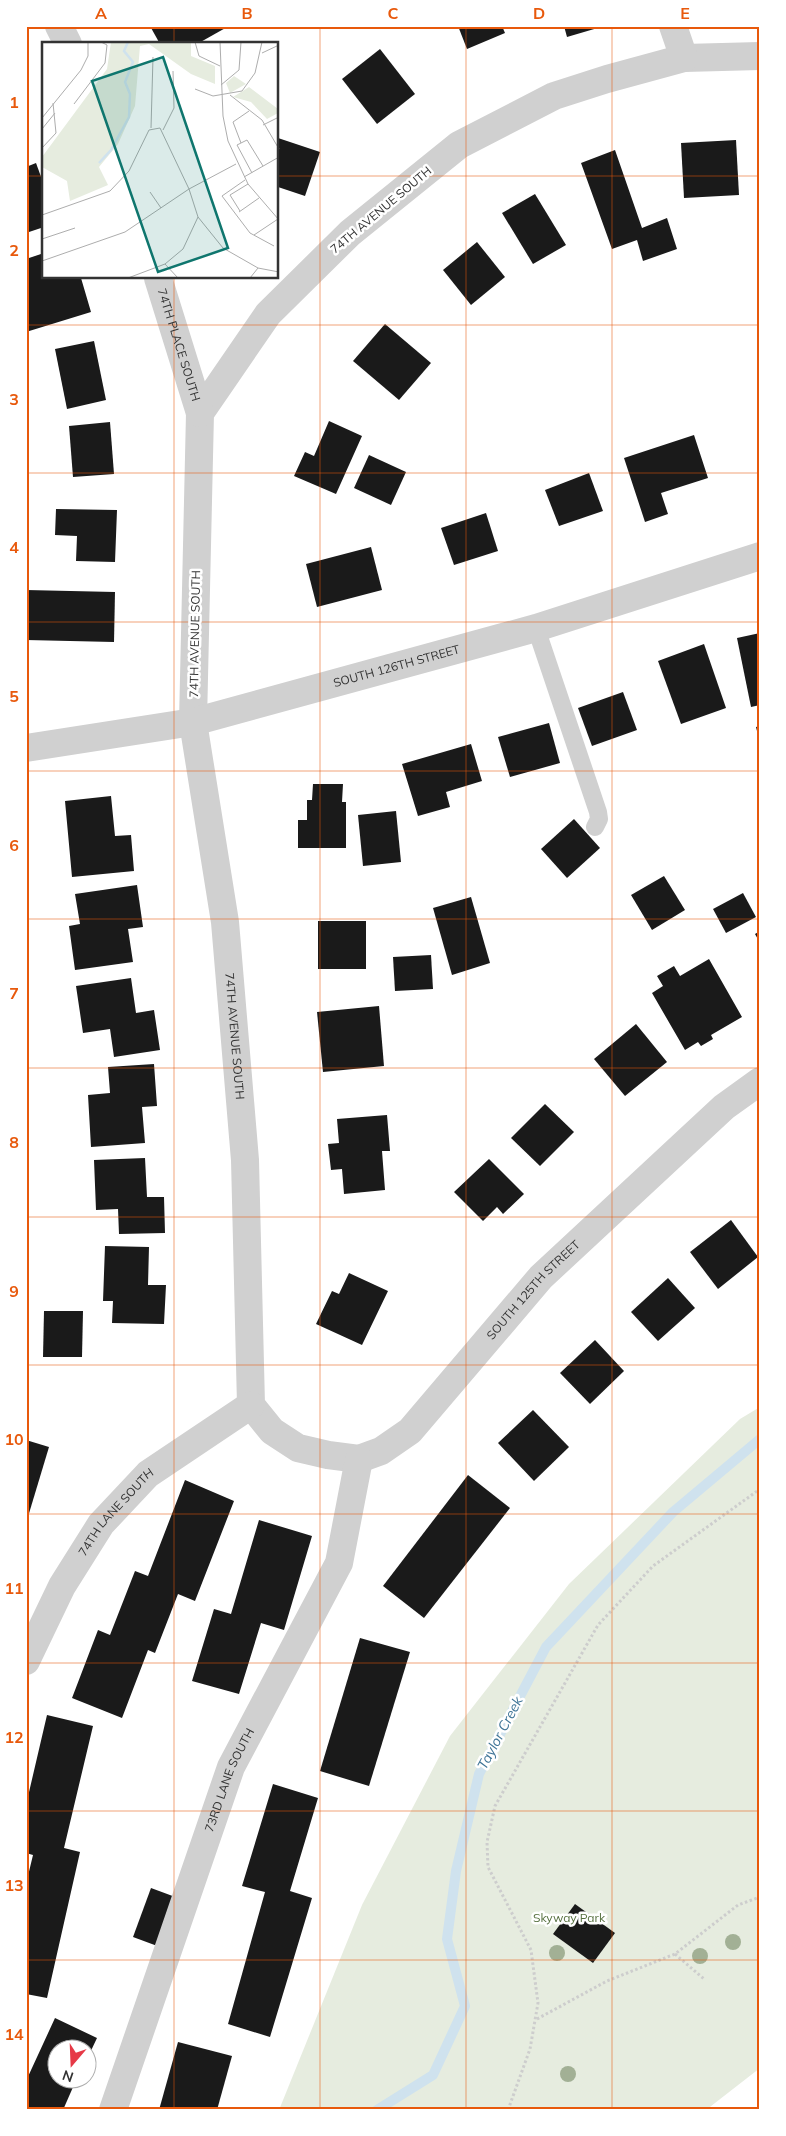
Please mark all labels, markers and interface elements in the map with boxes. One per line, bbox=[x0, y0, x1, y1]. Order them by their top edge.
text: A bbox=[95, 3, 107, 23]
text: B bbox=[241, 3, 253, 23]
text: C bbox=[388, 3, 399, 23]
text: D bbox=[533, 3, 545, 23]
text: E bbox=[680, 3, 690, 23]
inset map bbox=[42, 42, 279, 279]
text: 1 bbox=[9, 92, 19, 112]
street label: 74TH AVENUE SOUTH bbox=[327, 163, 434, 256]
text: 2 bbox=[9, 240, 19, 260]
street label: 74TH PLACE SOUTH bbox=[155, 287, 204, 403]
text: 3 bbox=[9, 389, 19, 409]
text: 4 bbox=[9, 537, 19, 557]
street label: 74TH AVENUE SOUTH bbox=[186, 570, 203, 698]
street label: SOUTH 126TH STREET bbox=[331, 641, 462, 690]
text: 5 bbox=[9, 686, 19, 706]
text: 6 bbox=[9, 835, 19, 855]
street label: 74TH AVENUE SOUTH bbox=[222, 972, 248, 1100]
text: 7 bbox=[9, 983, 19, 1003]
text: 8 bbox=[9, 1132, 19, 1152]
street label: SOUTH 125TH STREET bbox=[483, 1236, 583, 1342]
text: 9 bbox=[9, 1281, 19, 1301]
text: 10 bbox=[4, 1429, 24, 1449]
street label: 74TH LANE SOUTH bbox=[75, 1465, 156, 1559]
text: 11 bbox=[4, 1578, 24, 1598]
water label: Taylor Creek bbox=[473, 1693, 527, 1773]
street label: 73RD LANE SOUTH bbox=[201, 1725, 257, 1834]
text: 12 bbox=[4, 1727, 24, 1747]
text: 13 bbox=[4, 1875, 24, 1895]
park label: Skyway Park bbox=[533, 1910, 606, 1925]
text: 14 bbox=[4, 2024, 24, 2044]
north arrow bbox=[48, 2038, 98, 2088]
text: N bbox=[60, 2066, 76, 2087]

